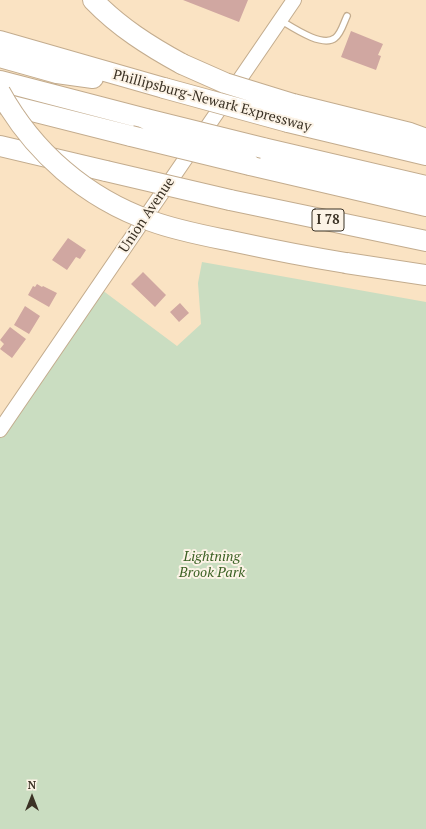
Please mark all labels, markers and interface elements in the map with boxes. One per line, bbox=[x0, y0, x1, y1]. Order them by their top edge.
street label: Phillipsburg-Newark Expressway bbox=[111, 66, 313, 136]
street label: Union Avenue bbox=[116, 174, 178, 256]
road number: I 78 bbox=[312, 209, 344, 231]
park label: Lightning Brook Park bbox=[179, 549, 245, 582]
north arrow bbox=[12, 777, 52, 817]
text: N bbox=[28, 778, 36, 792]

